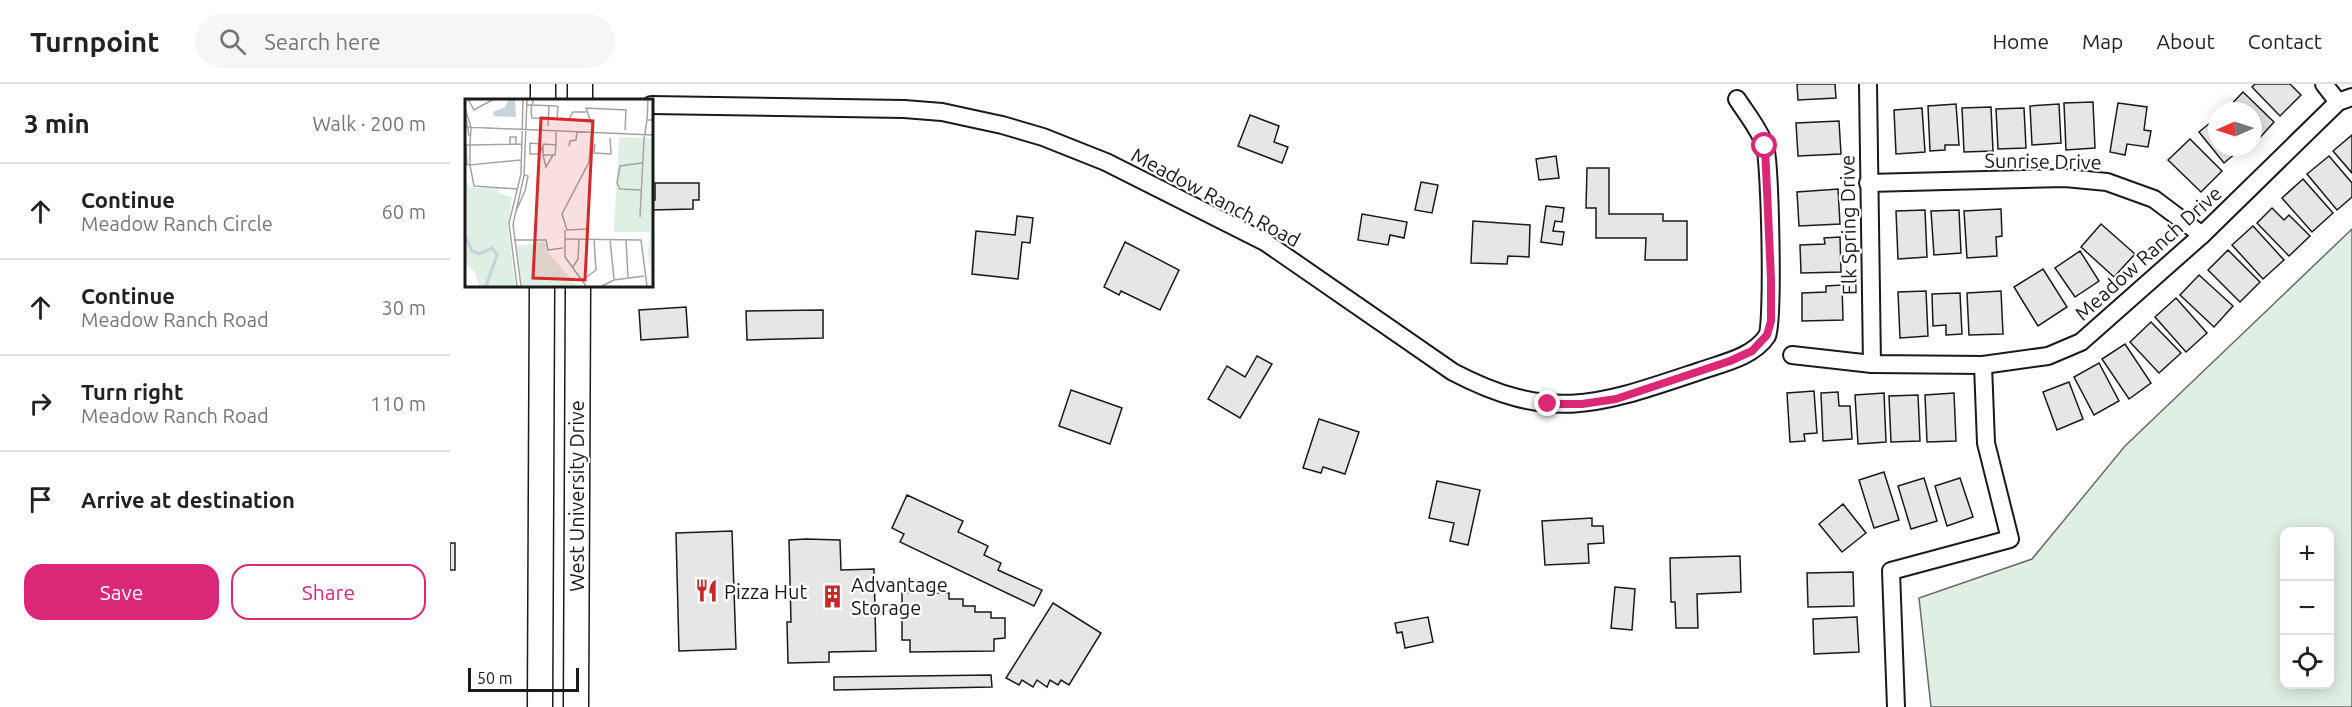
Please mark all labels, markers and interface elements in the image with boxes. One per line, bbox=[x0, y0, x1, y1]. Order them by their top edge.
search box bbox=[195, 14, 615, 68]
icon: search bbox=[216, 25, 249, 58]
text: Turnpoint bbox=[30, 26, 159, 57]
text: Search here bbox=[264, 29, 381, 54]
text: Home bbox=[1992, 29, 2049, 53]
text: Map bbox=[2082, 29, 2123, 53]
text: About bbox=[2156, 29, 2215, 53]
text: Contact bbox=[2248, 29, 2322, 53]
inset map bbox=[465, 99, 652, 286]
north arrow bbox=[2208, 102, 2262, 156]
text: 3 min bbox=[24, 109, 90, 138]
text: Walk · 200 m bbox=[313, 112, 426, 135]
route start bbox=[1751, 132, 1777, 158]
street label: Meadow Ranch Road bbox=[1128, 143, 1304, 251]
street label: Sunrise Drive bbox=[1984, 148, 2102, 174]
street label: Elk Spring Drive bbox=[1835, 155, 1861, 295]
street label: Meadow Ranch Drive bbox=[2070, 181, 2226, 325]
text: Continue bbox=[81, 187, 175, 212]
icon: ahead bbox=[24, 195, 57, 228]
text: 60 m bbox=[382, 200, 426, 223]
text: Meadow Ranch Circle bbox=[81, 212, 273, 235]
text: Continue bbox=[81, 283, 175, 308]
icon: ahead bbox=[24, 291, 57, 324]
text: 30 m bbox=[382, 296, 426, 319]
text: Meadow Ranch Road bbox=[81, 308, 269, 331]
text: Turn right bbox=[81, 379, 183, 404]
icon: right bbox=[24, 387, 57, 420]
route end bbox=[1534, 390, 1560, 416]
text: 110 m bbox=[370, 392, 426, 415]
street label: West University Drive bbox=[565, 400, 588, 592]
text: Meadow Ranch Road bbox=[81, 404, 269, 427]
icon: arrive bbox=[24, 483, 57, 516]
text: Arrive at destination bbox=[81, 487, 295, 512]
map controls bbox=[2280, 527, 2334, 689]
button: + bbox=[2280, 527, 2334, 581]
button: Save bbox=[24, 564, 219, 620]
button: Share bbox=[231, 564, 426, 620]
place label: Advantage Storage bbox=[851, 573, 948, 619]
restaurant icon: Pizza Hut bbox=[693, 578, 719, 604]
place label: Pizza Hut bbox=[724, 580, 807, 603]
button: − bbox=[2280, 581, 2334, 635]
building icon: Advantage Storage bbox=[820, 583, 846, 609]
button: locate bbox=[2280, 635, 2334, 689]
scale bar bbox=[468, 665, 579, 692]
text: 50 m bbox=[477, 669, 513, 687]

